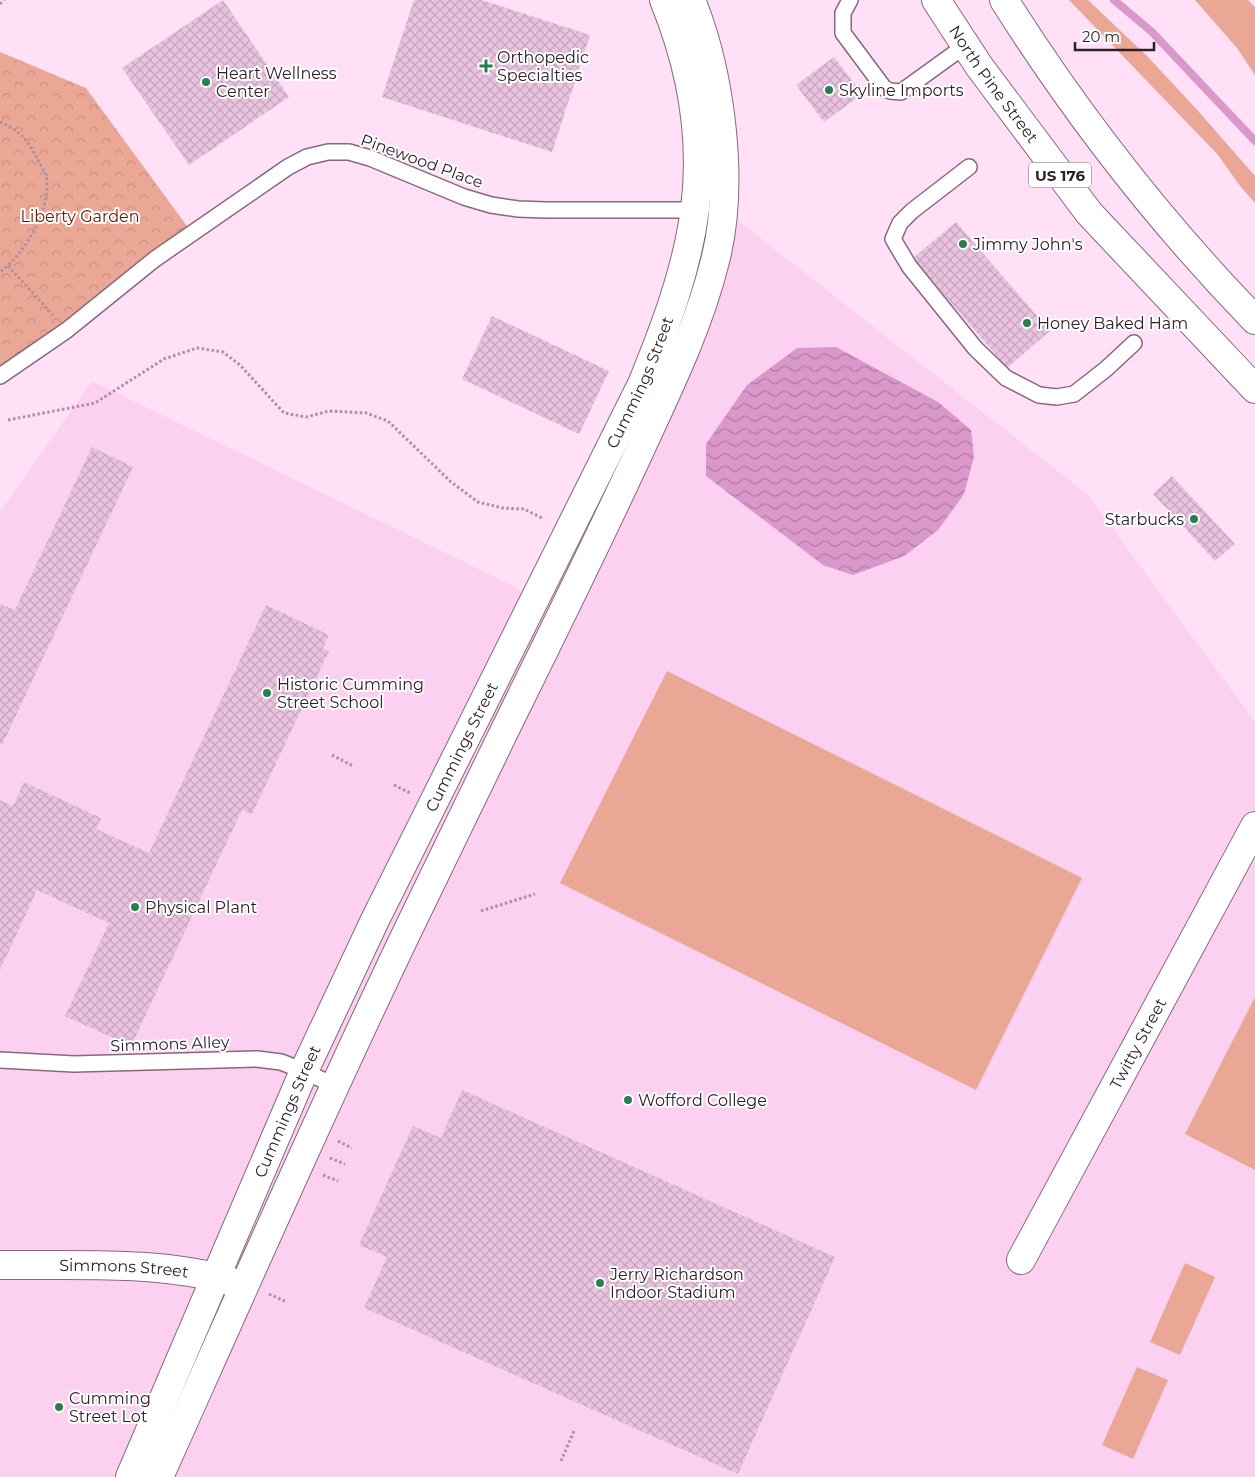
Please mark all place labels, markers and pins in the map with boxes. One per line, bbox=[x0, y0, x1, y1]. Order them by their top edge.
place label: Orthopedic Specialties bbox=[497, 48, 589, 85]
marker: Orthopedic Specialties bbox=[479, 59, 493, 73]
place label: Heart Wellness Center bbox=[216, 64, 337, 101]
marker: Heart Wellness Center bbox=[200, 76, 212, 88]
place label: Skyline Imports bbox=[839, 81, 964, 100]
marker: Skyline Imports bbox=[823, 84, 835, 96]
place label: Jimmy John's bbox=[972, 235, 1083, 254]
marker: Jimmy John's bbox=[957, 238, 969, 250]
place label: Honey Baked Ham bbox=[1037, 314, 1188, 333]
marker: Honey Baked Ham bbox=[1021, 317, 1033, 329]
place label: Starbucks bbox=[1105, 510, 1184, 529]
marker: Starbucks bbox=[1188, 513, 1200, 525]
place label: Historic Cumming Street School bbox=[277, 675, 424, 712]
marker: Historic Cumming Street School bbox=[261, 687, 273, 699]
place label: Physical Plant bbox=[145, 898, 258, 917]
marker: Physical Plant bbox=[129, 901, 141, 913]
place label: Wofford College bbox=[638, 1091, 767, 1110]
marker: Wofford College bbox=[622, 1094, 634, 1106]
place label: Jerry Richardson Indoor Stadium bbox=[609, 1265, 744, 1302]
marker: Jerry Richardson Indoor Stadium bbox=[594, 1277, 606, 1289]
place label: Cumming Street Lot bbox=[69, 1389, 151, 1426]
marker: Cumming Street Lot bbox=[53, 1401, 65, 1413]

